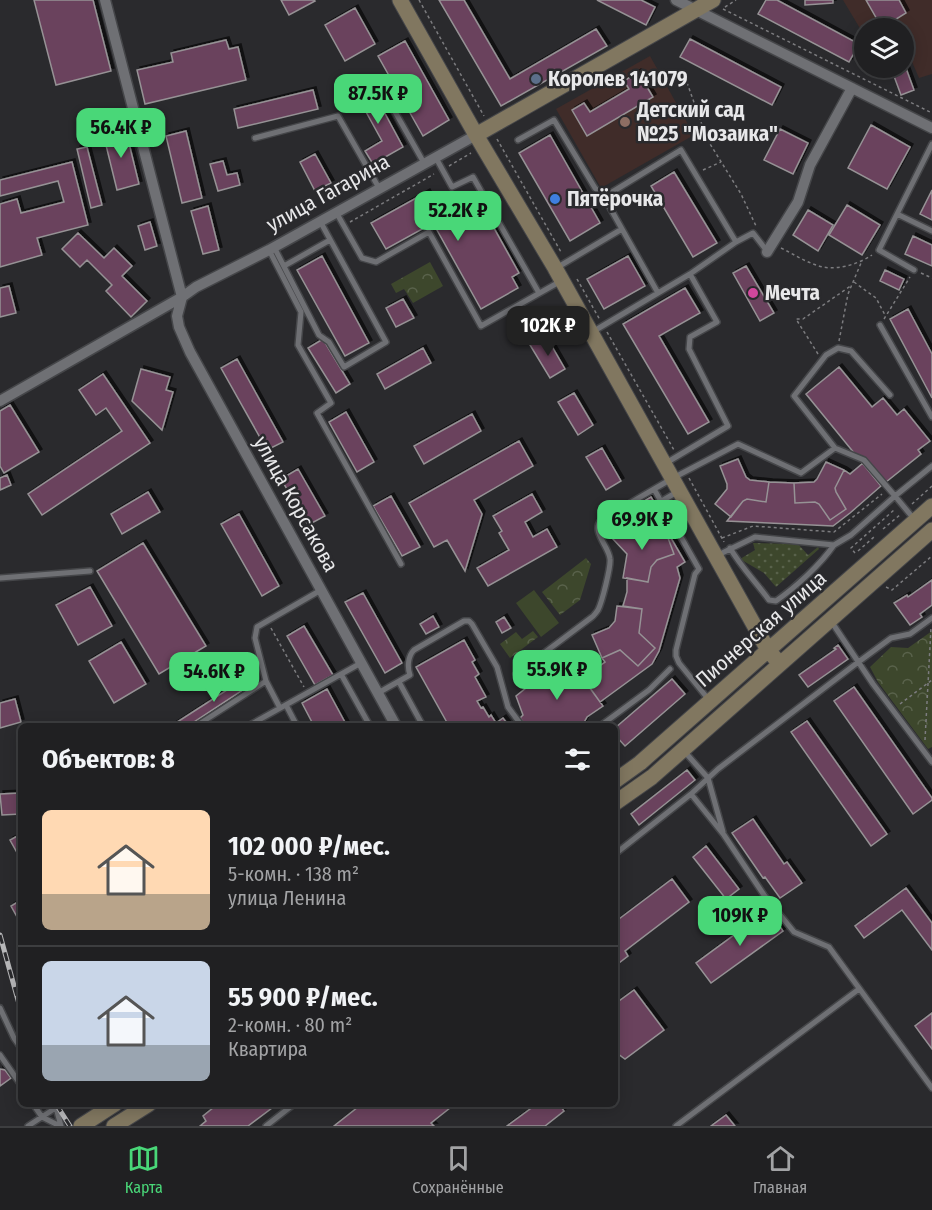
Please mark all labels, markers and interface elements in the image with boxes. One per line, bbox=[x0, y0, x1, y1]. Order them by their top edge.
map controls bbox=[854, 18, 914, 78]
button: layers bbox=[854, 18, 914, 78]
place label: Королев 141079 bbox=[548, 66, 688, 92]
marker: Королев 141079 bbox=[529, 72, 543, 86]
pin: 87.5K ₽ bbox=[323, 74, 433, 125]
text: 87.5K ₽ bbox=[348, 81, 408, 105]
place label: Детский сад №25 "Мозаика" bbox=[636, 97, 778, 147]
pin: 56.4K ₽ bbox=[66, 108, 176, 159]
text: 56.4K ₽ bbox=[90, 115, 152, 139]
marker: Детский сад №25 "Мозаика" bbox=[618, 115, 632, 129]
street label: улица Гагарина bbox=[262, 148, 394, 238]
place label: Пятёрочка bbox=[567, 186, 663, 212]
pin: 52.2K ₽ bbox=[403, 191, 513, 242]
marker: Пятёрочка bbox=[548, 192, 562, 206]
text: 52.2K ₽ bbox=[428, 198, 488, 222]
place label: Мечта bbox=[765, 280, 820, 306]
marker: Мечта bbox=[746, 286, 760, 300]
pin: 102K ₽ bbox=[499, 306, 597, 357]
text: 102K ₽ bbox=[520, 313, 576, 337]
street label: улица Корсакова bbox=[248, 432, 344, 576]
pin: 69.9K ₽ bbox=[587, 500, 697, 551]
text: 69.9K ₽ bbox=[611, 507, 673, 531]
street label: Пионерская улица bbox=[690, 565, 832, 693]
pin: 55.9K ₽ bbox=[502, 650, 612, 701]
pin: 54.6K ₽ bbox=[159, 652, 269, 703]
text: 55.9K ₽ bbox=[527, 657, 587, 681]
text: 54.6K ₽ bbox=[183, 659, 245, 683]
icon: filters bbox=[561, 743, 594, 776]
text: Объектов: 8 bbox=[42, 744, 175, 775]
text: 102 000 ₽/мес. bbox=[228, 831, 390, 862]
icon: home bbox=[90, 834, 162, 906]
text: 5-комн. · 138 m² bbox=[228, 862, 359, 886]
text: улица Ленина bbox=[228, 886, 346, 910]
pin: 109K ₽ bbox=[691, 896, 789, 947]
text: 109K ₽ bbox=[712, 903, 768, 927]
text: 55 900 ₽/мес. bbox=[228, 982, 378, 1013]
icon: home bbox=[90, 985, 162, 1057]
text: 2-комн. · 80 m² bbox=[228, 1013, 352, 1037]
text: Квартира bbox=[228, 1037, 308, 1061]
tab: Карта bbox=[125, 1142, 163, 1197]
tab: Сохранённые bbox=[412, 1142, 504, 1197]
tab: Главная bbox=[753, 1142, 807, 1197]

